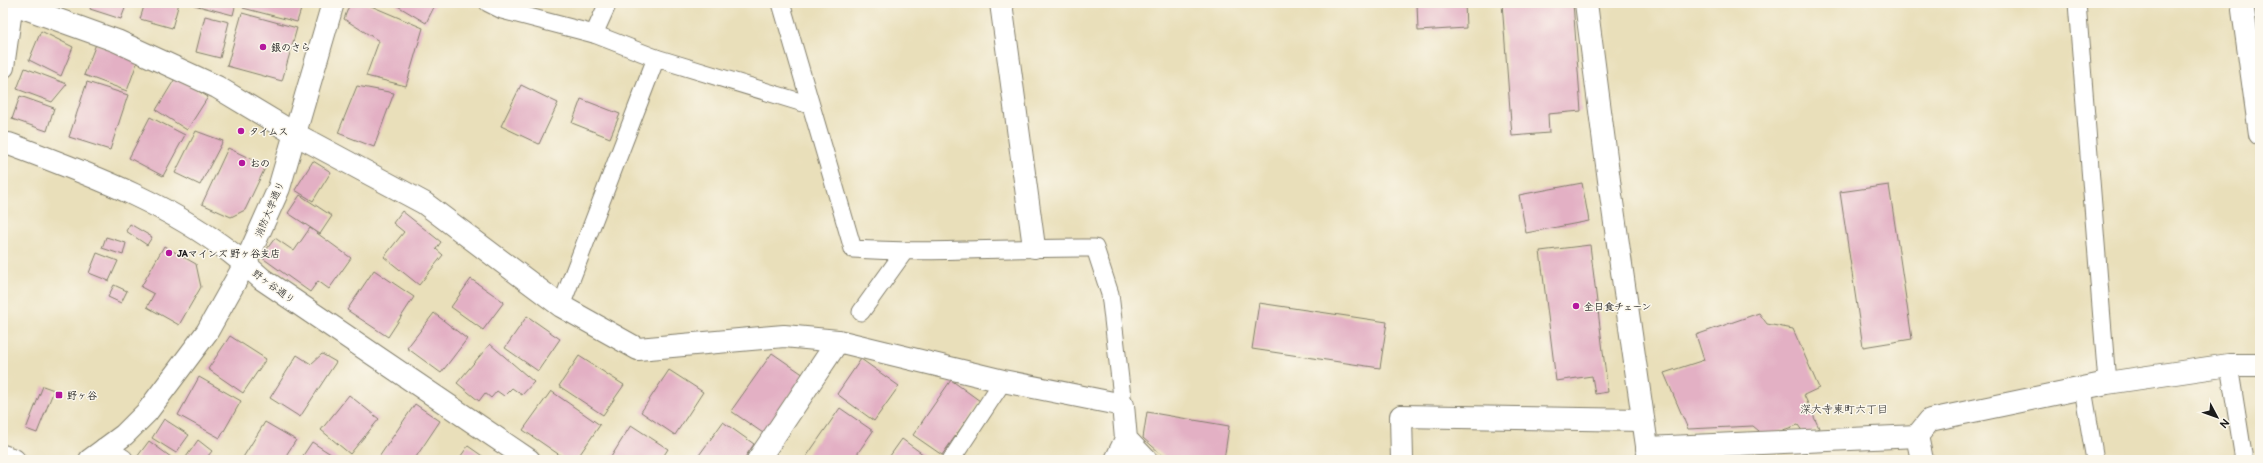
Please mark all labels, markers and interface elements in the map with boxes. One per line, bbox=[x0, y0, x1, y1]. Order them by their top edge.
marker: 銀のさら bbox=[258, 42, 268, 52]
place label: 銀のさら bbox=[271, 42, 311, 54]
marker: タイムス bbox=[236, 126, 246, 136]
place label: タイムス bbox=[249, 126, 288, 138]
marker: おの bbox=[237, 158, 247, 168]
place label: おの bbox=[250, 158, 270, 170]
street label: 消防大学通り bbox=[253, 179, 287, 239]
marker: JAマインズ 野ヶ谷支店 bbox=[164, 248, 174, 258]
place label: JAマインズ 野ヶ谷支店 bbox=[177, 248, 280, 260]
street label: 野ヶ谷通り bbox=[250, 267, 297, 306]
marker: 全日食チェーン bbox=[1571, 301, 1581, 311]
place label: 全日食チェーン bbox=[1584, 301, 1652, 313]
marker: 野ヶ谷 bbox=[54, 390, 64, 400]
place label: 野ヶ谷 bbox=[67, 390, 97, 402]
north arrow bbox=[2197, 397, 2237, 437]
district label: 深大寺東町六丁目 bbox=[1800, 403, 1888, 416]
text: N bbox=[2217, 416, 2232, 431]

